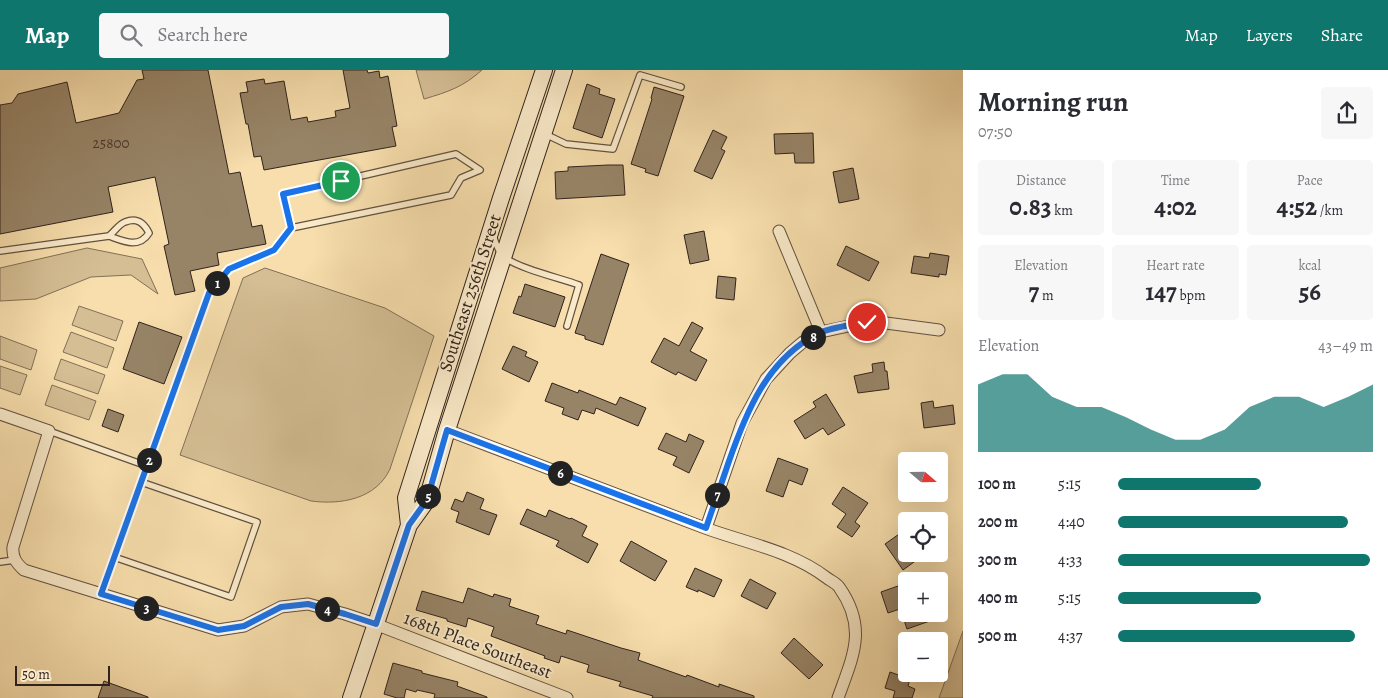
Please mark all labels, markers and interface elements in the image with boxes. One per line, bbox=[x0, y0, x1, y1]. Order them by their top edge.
search box bbox=[99, 13, 449, 58]
text: Map bbox=[25, 19, 69, 51]
icon: search bbox=[117, 21, 145, 49]
text: Search here bbox=[157, 22, 248, 48]
text: Map bbox=[1185, 23, 1218, 47]
text: Layers bbox=[1246, 23, 1293, 47]
text: Share bbox=[1321, 23, 1363, 47]
text: Morning run bbox=[978, 83, 1128, 121]
button: share bbox=[1321, 87, 1373, 139]
text: 07:50 bbox=[978, 121, 1012, 143]
house number: 25800 bbox=[93, 133, 129, 153]
pin bbox=[320, 160, 362, 202]
icon: arrive bbox=[327, 167, 355, 195]
text: Distance bbox=[1016, 171, 1066, 190]
text: Time bbox=[1161, 171, 1190, 190]
text: Pace bbox=[1297, 171, 1323, 190]
text: 0.83 bbox=[1009, 190, 1052, 224]
text: 4:02 bbox=[1154, 190, 1197, 224]
text: 4:52 bbox=[1277, 190, 1317, 224]
text: km bbox=[1052, 201, 1073, 220]
text: /km bbox=[1317, 201, 1343, 220]
street label: Southeast 256th Street bbox=[433, 211, 507, 375]
text: Elevation bbox=[1014, 256, 1068, 275]
text: Heart rate bbox=[1146, 256, 1205, 275]
text: kcal bbox=[1299, 256, 1321, 275]
pin: 1 bbox=[204, 270, 230, 296]
text: 1 bbox=[215, 274, 220, 293]
text: 7 bbox=[1029, 275, 1039, 309]
text: 147 bbox=[1145, 275, 1177, 309]
text: 56 bbox=[1299, 275, 1321, 309]
text: m bbox=[1039, 286, 1054, 305]
text: bpm bbox=[1177, 286, 1206, 305]
pin bbox=[846, 301, 888, 343]
icon: check bbox=[853, 308, 881, 336]
pin: 8 bbox=[800, 324, 826, 350]
text: 8 bbox=[810, 328, 817, 347]
text: Elevation bbox=[978, 335, 1039, 357]
text: 43–49 m bbox=[1318, 335, 1373, 357]
pin: 2 bbox=[136, 448, 162, 472]
text: 2 bbox=[146, 451, 153, 470]
north arrow bbox=[898, 452, 948, 502]
map controls bbox=[898, 452, 948, 682]
pin: 6 bbox=[548, 460, 572, 486]
text: 6 bbox=[557, 464, 564, 483]
text: 100 m bbox=[978, 473, 1016, 495]
text: 5:15 bbox=[1058, 473, 1081, 495]
pin: 7 bbox=[704, 482, 730, 508]
pin: 5 bbox=[416, 484, 440, 508]
text: 7 bbox=[715, 486, 720, 505]
text: 5 bbox=[426, 487, 431, 506]
text: 200 m bbox=[978, 511, 1018, 533]
text: 4:40 bbox=[1058, 511, 1085, 533]
button: locate bbox=[898, 512, 948, 562]
text: 300 m bbox=[978, 549, 1017, 571]
text: 4:33 bbox=[1058, 549, 1082, 571]
button: + bbox=[898, 572, 948, 622]
text: 400 m bbox=[978, 587, 1018, 609]
text: 5:15 bbox=[1058, 587, 1081, 609]
pin: 3 bbox=[134, 596, 158, 620]
pin: 4 bbox=[314, 596, 340, 622]
text: 3 bbox=[143, 599, 150, 618]
text: 4 bbox=[324, 600, 331, 619]
street label: 168th Place Southeast bbox=[400, 606, 556, 684]
text: 500 m bbox=[978, 625, 1017, 647]
text: 4:37 bbox=[1058, 625, 1082, 647]
button: − bbox=[898, 632, 948, 682]
scale bar bbox=[15, 663, 110, 686]
text: 50 m bbox=[22, 665, 50, 684]

